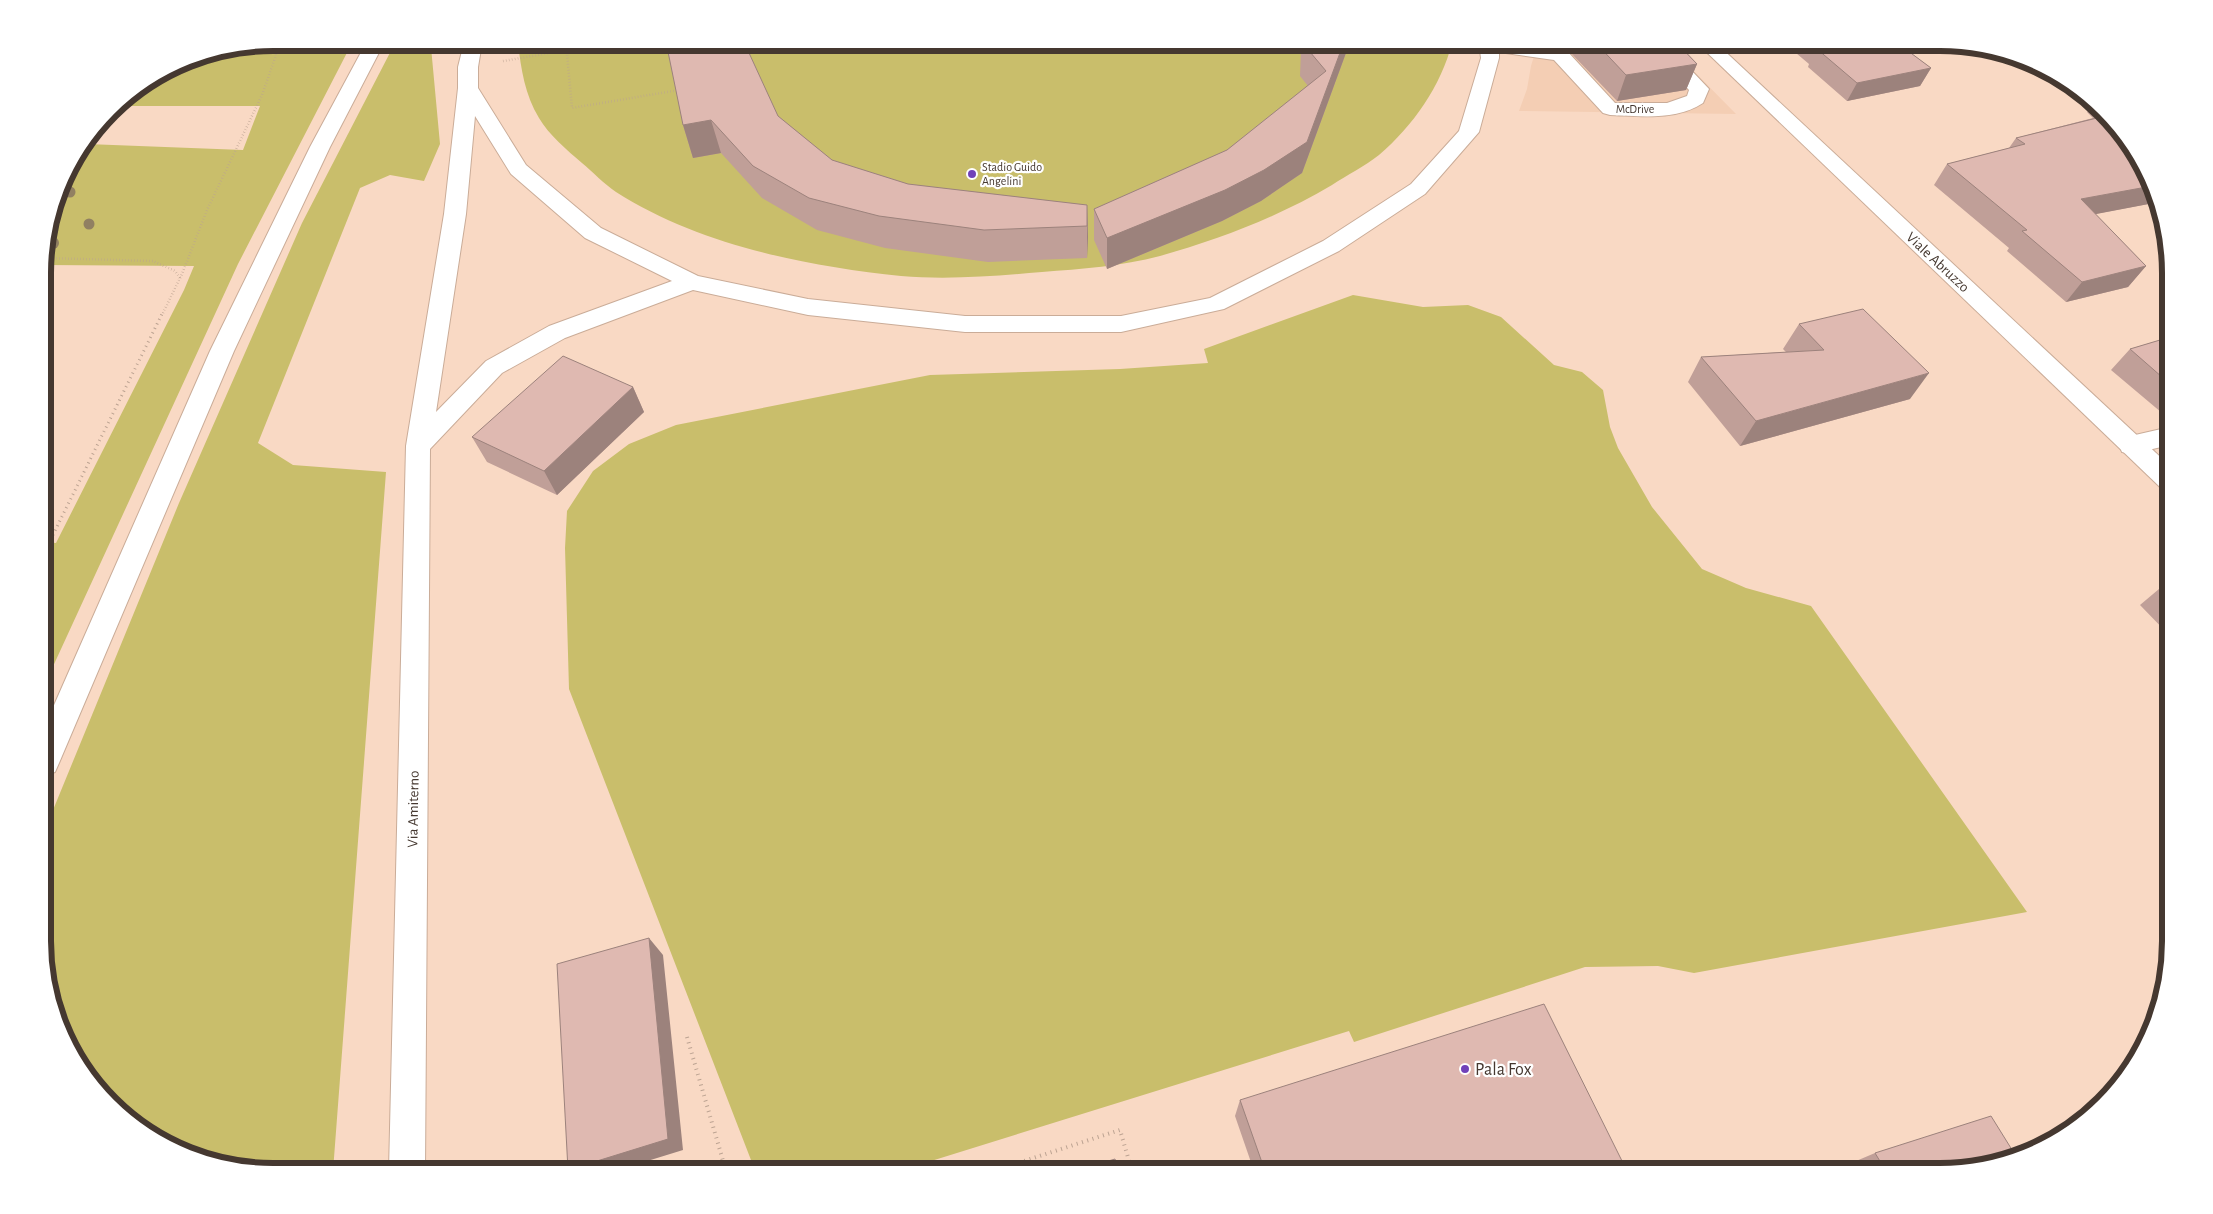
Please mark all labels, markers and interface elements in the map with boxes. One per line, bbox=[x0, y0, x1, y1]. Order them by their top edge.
street label: McDrive bbox=[1616, 103, 1654, 115]
place label: Stadio Guido Angelini bbox=[982, 161, 1042, 187]
marker: Stadio Guido Angelini bbox=[966, 168, 978, 180]
street label: Viale Abruzzo bbox=[1903, 229, 1972, 295]
street label: Via Amiterno bbox=[405, 770, 422, 848]
place label: Pala Fox bbox=[1475, 1061, 1532, 1079]
marker: Pala Fox bbox=[1459, 1063, 1471, 1075]

